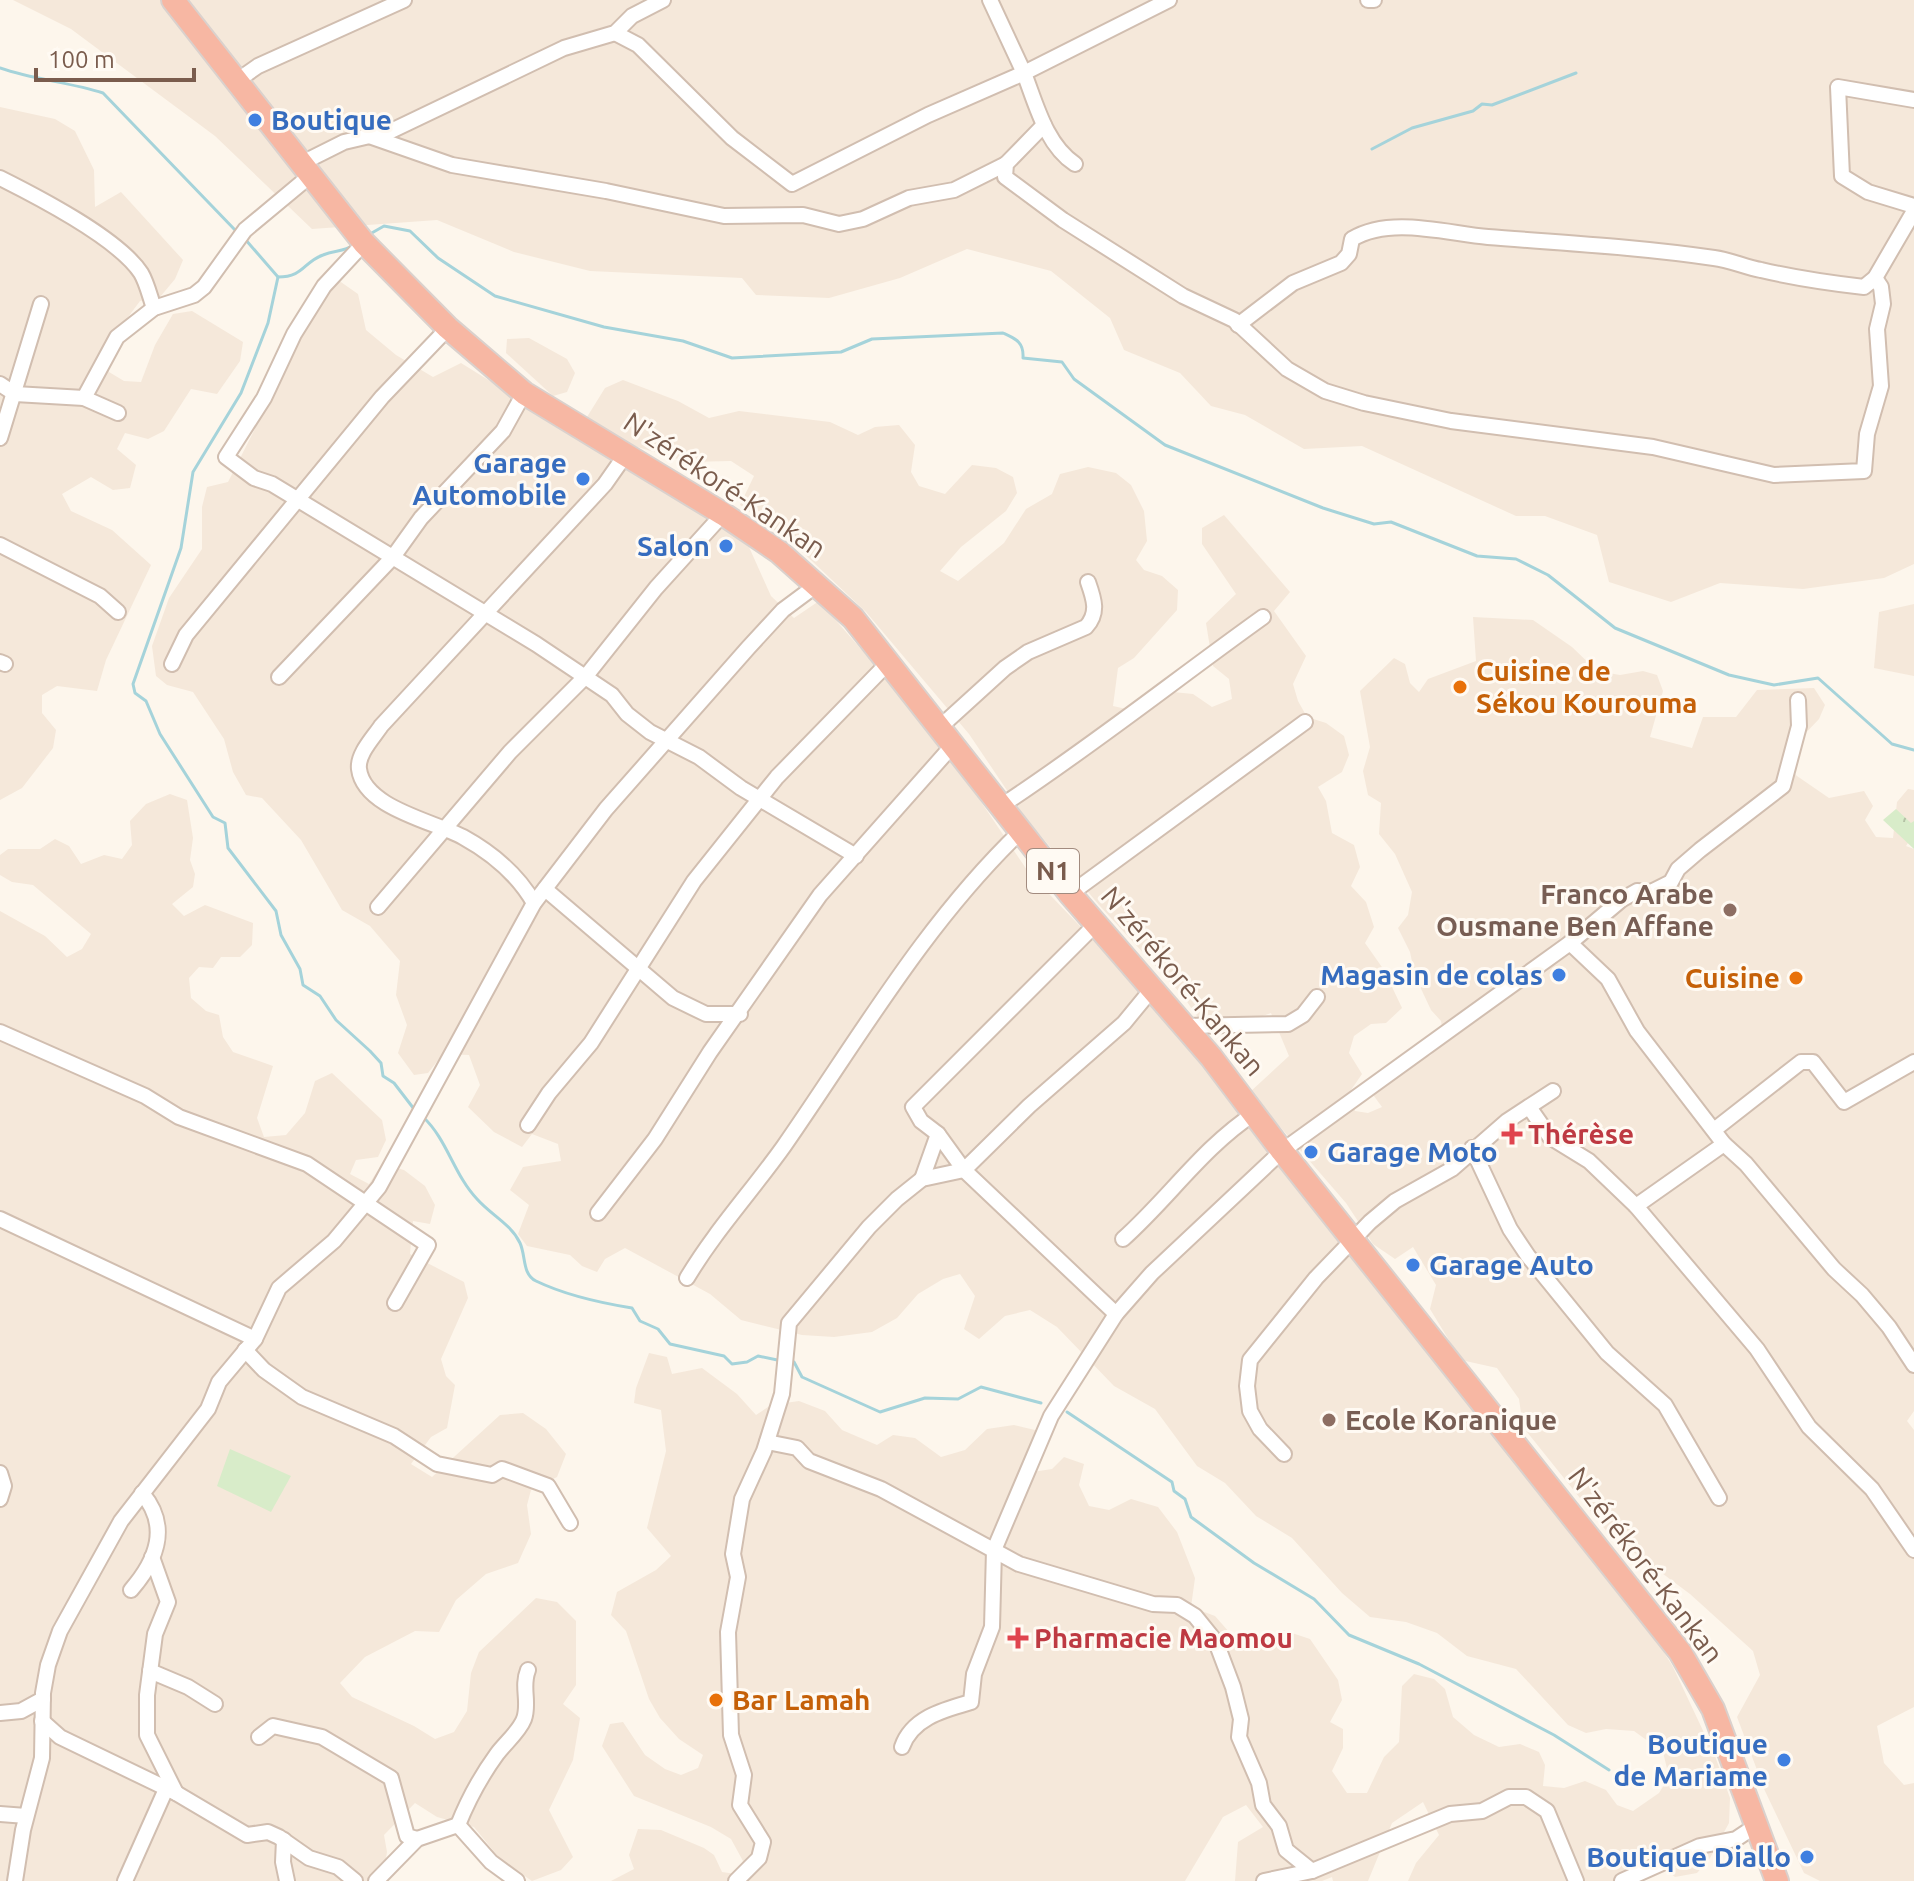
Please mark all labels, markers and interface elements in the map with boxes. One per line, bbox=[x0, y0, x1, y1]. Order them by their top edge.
scale bar bbox=[36, 32, 194, 82]
text: 100 m bbox=[48, 46, 115, 73]
place label: Boutique bbox=[271, 104, 392, 135]
marker: Boutique bbox=[246, 111, 264, 129]
street label: N'zérékoré-Kankan bbox=[618, 406, 832, 564]
place label: Garage Automobile bbox=[412, 447, 567, 510]
marker: Garage Automobile bbox=[574, 470, 592, 488]
place label: Salon bbox=[637, 530, 710, 561]
marker: Salon bbox=[717, 537, 735, 555]
place label: Cuisine de Sékou Kourouma bbox=[1476, 655, 1698, 718]
marker: Cuisine de Sékou Kourouma bbox=[1451, 678, 1469, 696]
road number: N1 bbox=[1027, 849, 1079, 893]
place label: Franco Arabe Ousmane Ben Affane bbox=[1436, 878, 1714, 941]
street label: N'zérékoré-Kankan bbox=[1095, 880, 1271, 1081]
marker: Franco Arabe Ousmane Ben Affane bbox=[1721, 901, 1739, 919]
place label: Magasin de colas bbox=[1320, 959, 1543, 990]
place label: Cuisine bbox=[1685, 962, 1780, 993]
marker: Magasin de colas bbox=[1550, 966, 1568, 984]
marker: Cuisine bbox=[1787, 969, 1805, 987]
place label: Thérèse bbox=[1528, 1118, 1634, 1149]
marker: Thérèse bbox=[1503, 1125, 1521, 1143]
place label: Garage Moto bbox=[1327, 1136, 1498, 1167]
marker: Garage Moto bbox=[1302, 1143, 1320, 1161]
place label: Garage Auto bbox=[1429, 1249, 1594, 1280]
marker: Garage Auto bbox=[1404, 1256, 1422, 1274]
place label: Ecole Koranique bbox=[1345, 1404, 1557, 1435]
marker: Ecole Koranique bbox=[1320, 1411, 1338, 1429]
street label: N'zérékoré-Kankan bbox=[1563, 1461, 1730, 1669]
place label: Pharmacie Maomou bbox=[1034, 1622, 1293, 1653]
marker: Pharmacie Maomou bbox=[1009, 1629, 1027, 1647]
place label: Bar Lamah bbox=[732, 1684, 871, 1715]
marker: Bar Lamah bbox=[707, 1691, 725, 1709]
place label: Boutique de Mariame bbox=[1614, 1728, 1768, 1791]
marker: Boutique de Mariame bbox=[1775, 1751, 1793, 1769]
place label: Boutique Diallo bbox=[1586, 1841, 1791, 1872]
marker: Boutique Diallo bbox=[1798, 1848, 1816, 1866]

